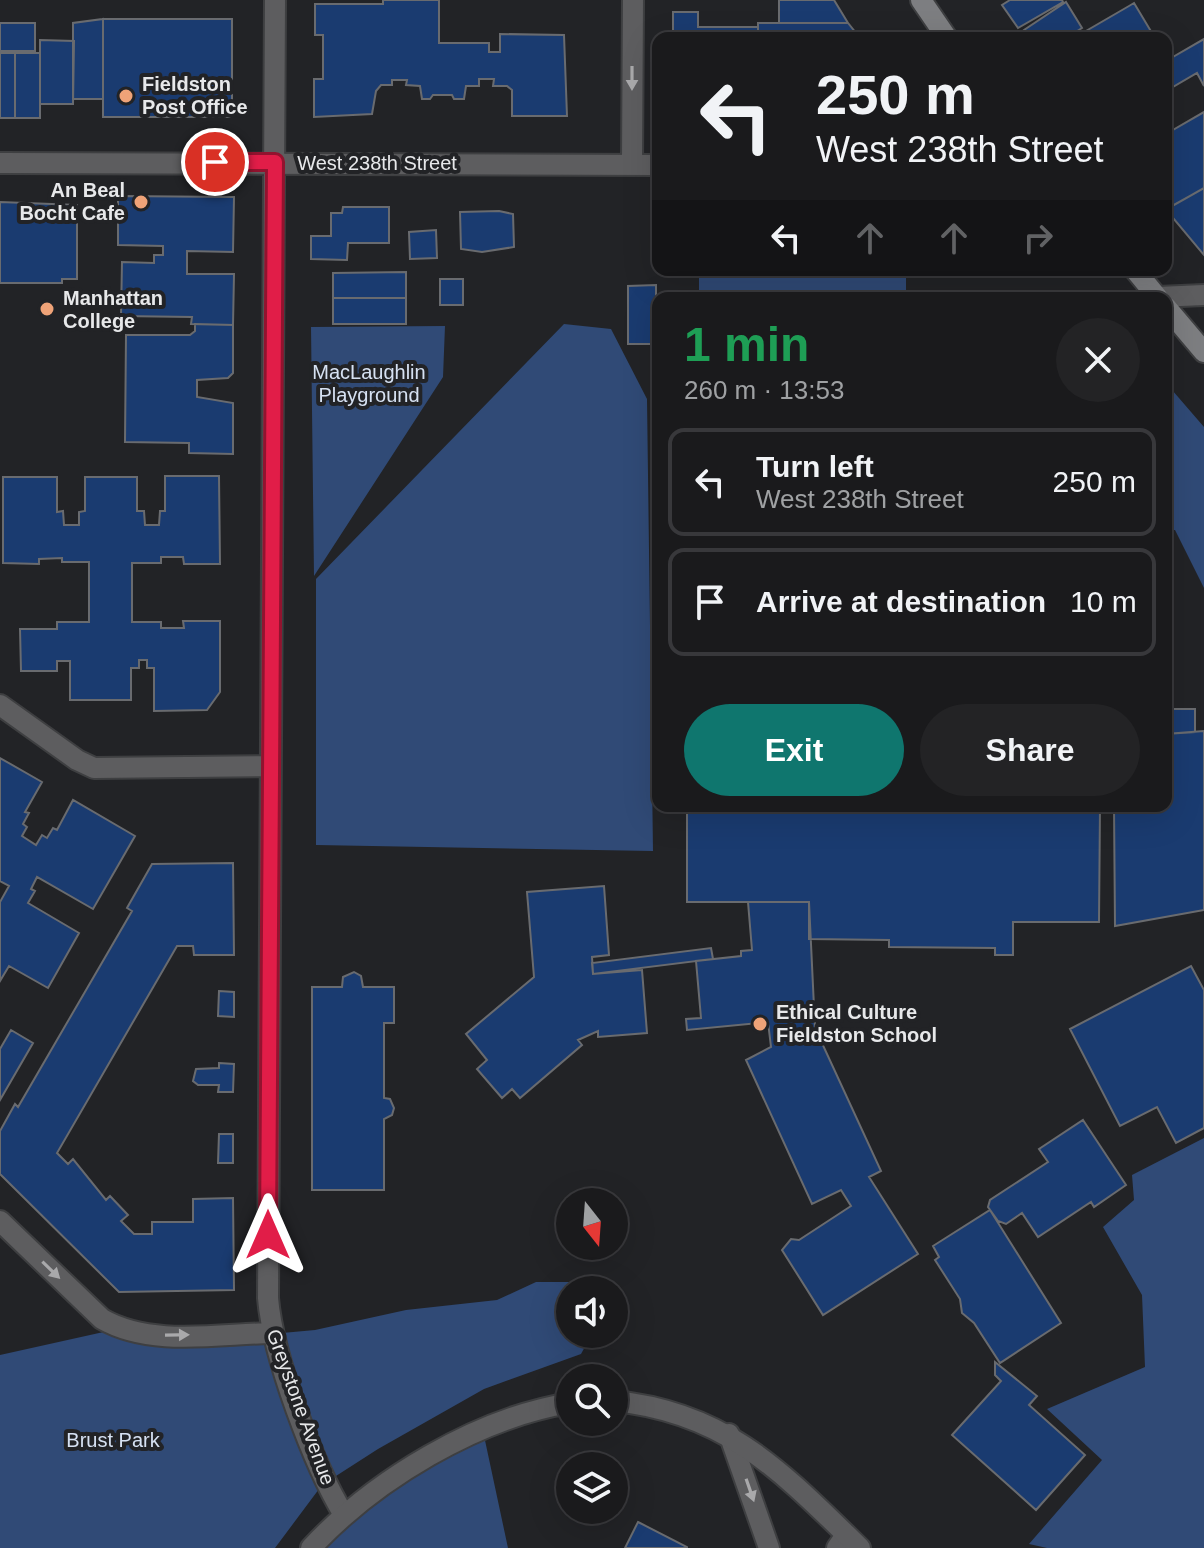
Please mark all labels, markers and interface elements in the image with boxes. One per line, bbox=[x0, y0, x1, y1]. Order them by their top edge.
text: 250 m bbox=[816, 63, 975, 126]
icon: left bbox=[684, 64, 788, 168]
one-way arrow bbox=[626, 66, 638, 91]
place label: Fieldston Post Office bbox=[142, 73, 248, 118]
marker: Fieldston Post Office bbox=[117, 87, 135, 105]
pin bbox=[181, 128, 249, 196]
text: West 238th Street bbox=[816, 129, 1104, 170]
icon: arrive bbox=[193, 140, 237, 184]
street label: West 238th Street bbox=[297, 152, 457, 174]
place label: An Beal Bocht Cafe bbox=[19, 179, 125, 224]
marker: An Beal Bocht Cafe bbox=[132, 193, 150, 211]
icon: left bbox=[764, 216, 808, 260]
icon: ahead bbox=[848, 216, 892, 260]
icon: ahead bbox=[932, 216, 976, 260]
icon: right bbox=[1016, 216, 1060, 260]
place label: Manhattan College bbox=[63, 287, 163, 332]
marker: Manhattan College bbox=[38, 300, 56, 318]
text: 1 min bbox=[684, 318, 809, 371]
button: close bbox=[1056, 318, 1140, 402]
park label: MacLaughlin Playground bbox=[312, 361, 426, 406]
text: 260 m · 13:53 bbox=[684, 375, 844, 405]
text: Turn left bbox=[756, 450, 874, 483]
icon: left bbox=[688, 460, 732, 504]
text: 250 m bbox=[1053, 465, 1136, 498]
text: West 238th Street bbox=[756, 484, 964, 514]
icon: arrive bbox=[688, 580, 732, 624]
text: Arrive at destination bbox=[756, 585, 1046, 618]
text: 10 m bbox=[1070, 585, 1137, 618]
button: Exit bbox=[684, 704, 904, 796]
button: Share bbox=[920, 704, 1140, 796]
place label: Ethical Culture Fieldston School bbox=[776, 1001, 937, 1046]
marker: Ethical Culture Fieldston School bbox=[751, 1015, 769, 1033]
north arrow bbox=[556, 1188, 628, 1260]
map controls bbox=[556, 1188, 628, 1524]
position arrow bbox=[226, 1193, 310, 1277]
one-way arrow bbox=[41, 1260, 60, 1279]
button: sound bbox=[556, 1276, 628, 1348]
street label: Greystone Avenue bbox=[263, 1326, 339, 1488]
one-way arrow bbox=[165, 1329, 190, 1342]
button: search bbox=[556, 1364, 628, 1436]
park label: Brust Park bbox=[66, 1429, 161, 1451]
button: layers bbox=[556, 1452, 628, 1524]
one-way arrow bbox=[745, 1478, 757, 1502]

